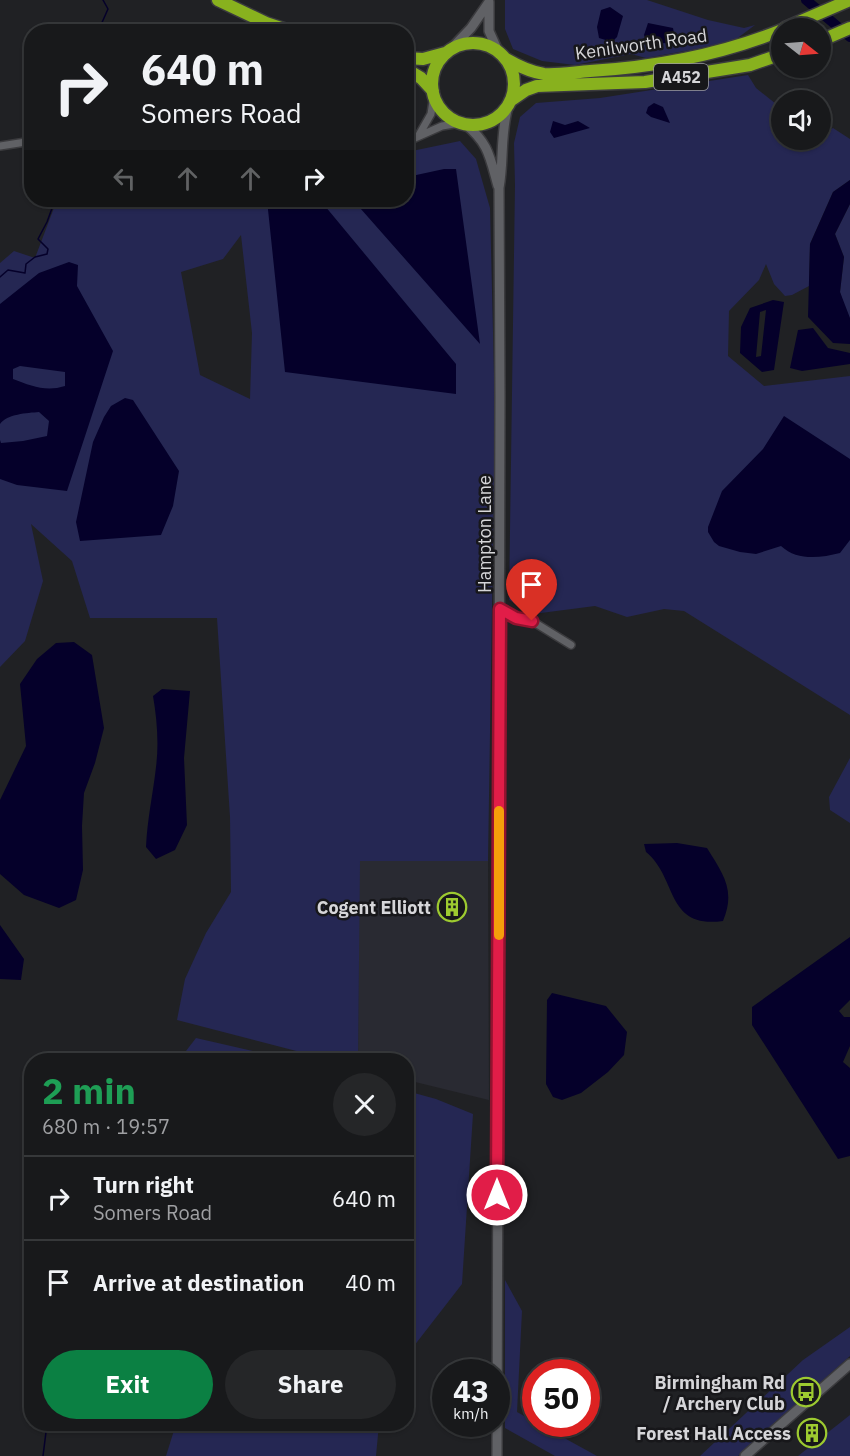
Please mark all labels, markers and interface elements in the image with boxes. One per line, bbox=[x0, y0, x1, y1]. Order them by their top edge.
north arrow bbox=[771, 18, 831, 78]
map controls bbox=[771, 18, 831, 150]
street label: Kenilworth Road bbox=[574, 23, 708, 65]
text: 640 m bbox=[141, 42, 264, 97]
icon: right bbox=[42, 48, 120, 126]
road number: A452 bbox=[654, 64, 708, 90]
button: sound bbox=[771, 90, 831, 150]
text: Somers Road bbox=[141, 95, 302, 130]
icon: left bbox=[108, 162, 141, 195]
icon: ahead bbox=[171, 162, 204, 195]
icon: ahead bbox=[234, 162, 267, 195]
icon: right bbox=[297, 162, 330, 195]
street label: Hampton Lane bbox=[473, 475, 496, 593]
pin bbox=[506, 559, 557, 621]
icon: arrive bbox=[515, 568, 548, 601]
building icon: Cogent Elliott bbox=[436, 891, 468, 923]
place label: Cogent Elliott bbox=[317, 896, 431, 919]
text: 2 min bbox=[42, 1067, 136, 1114]
button: close bbox=[333, 1073, 396, 1136]
text: 680 m · 19:57 bbox=[42, 1113, 170, 1140]
position arrow bbox=[465, 1163, 529, 1227]
text: Turn right bbox=[93, 1170, 194, 1199]
icon: right bbox=[42, 1182, 75, 1215]
text: 640 m bbox=[332, 1184, 396, 1213]
text: Somers Road bbox=[93, 1199, 212, 1226]
icon: arrive bbox=[42, 1266, 75, 1299]
text: Arrive at destination bbox=[93, 1268, 304, 1297]
text: 40 m bbox=[345, 1268, 396, 1297]
button: Exit bbox=[42, 1350, 213, 1419]
button: Share bbox=[225, 1350, 396, 1419]
speed limit sign: 50 bbox=[522, 1359, 600, 1437]
text: 43 bbox=[453, 1371, 489, 1410]
place label: Birmingham Rd / Archery Club bbox=[655, 1371, 785, 1415]
bus stop icon: Birmingham Rd / Archery Club bbox=[790, 1376, 822, 1408]
text: km/h bbox=[453, 1404, 489, 1423]
building icon: Forest Hall Access bbox=[796, 1417, 828, 1449]
place label: Forest Hall Access bbox=[636, 1422, 791, 1445]

